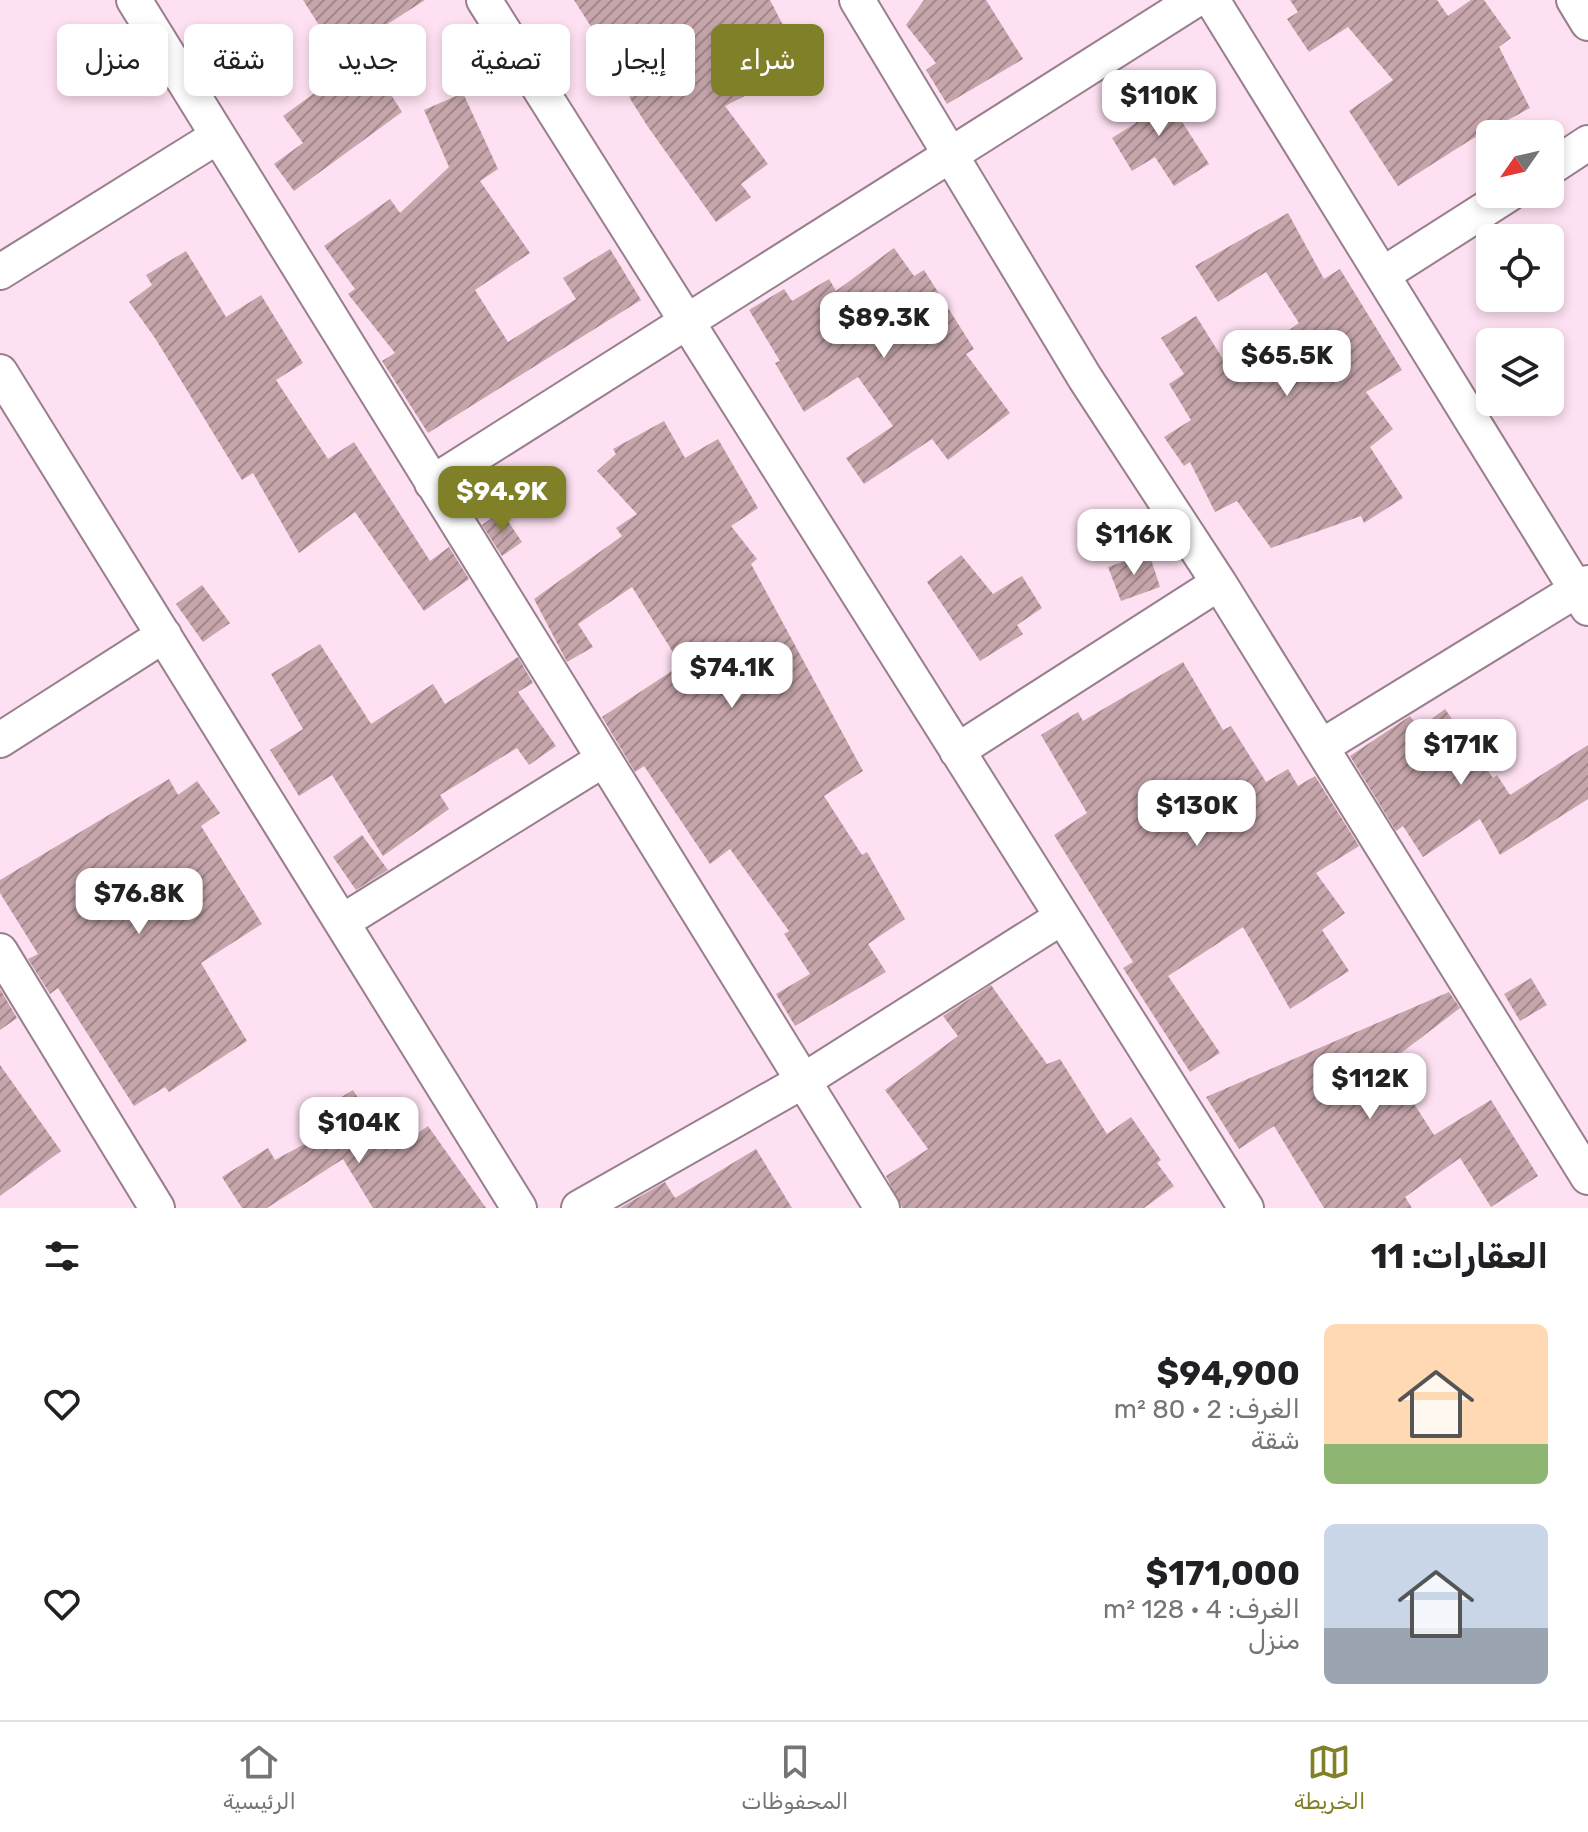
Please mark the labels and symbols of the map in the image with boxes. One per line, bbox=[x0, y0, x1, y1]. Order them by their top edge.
pin: $110K bbox=[1103, 70, 1215, 138]
north arrow bbox=[1476, 120, 1564, 208]
pin: $89.3K bbox=[819, 292, 949, 360]
pin: $65.5K bbox=[1222, 330, 1352, 398]
pin: $94.9K bbox=[437, 466, 567, 534]
pin: $116K bbox=[1078, 509, 1190, 577]
pin: $74.1K bbox=[667, 642, 797, 710]
pin: $171K bbox=[1405, 719, 1517, 787]
pin: $130K bbox=[1141, 780, 1253, 848]
pin: $76.8K bbox=[74, 868, 204, 936]
pin: $112K bbox=[1314, 1053, 1426, 1121]
pin: $104K bbox=[303, 1097, 415, 1165]

